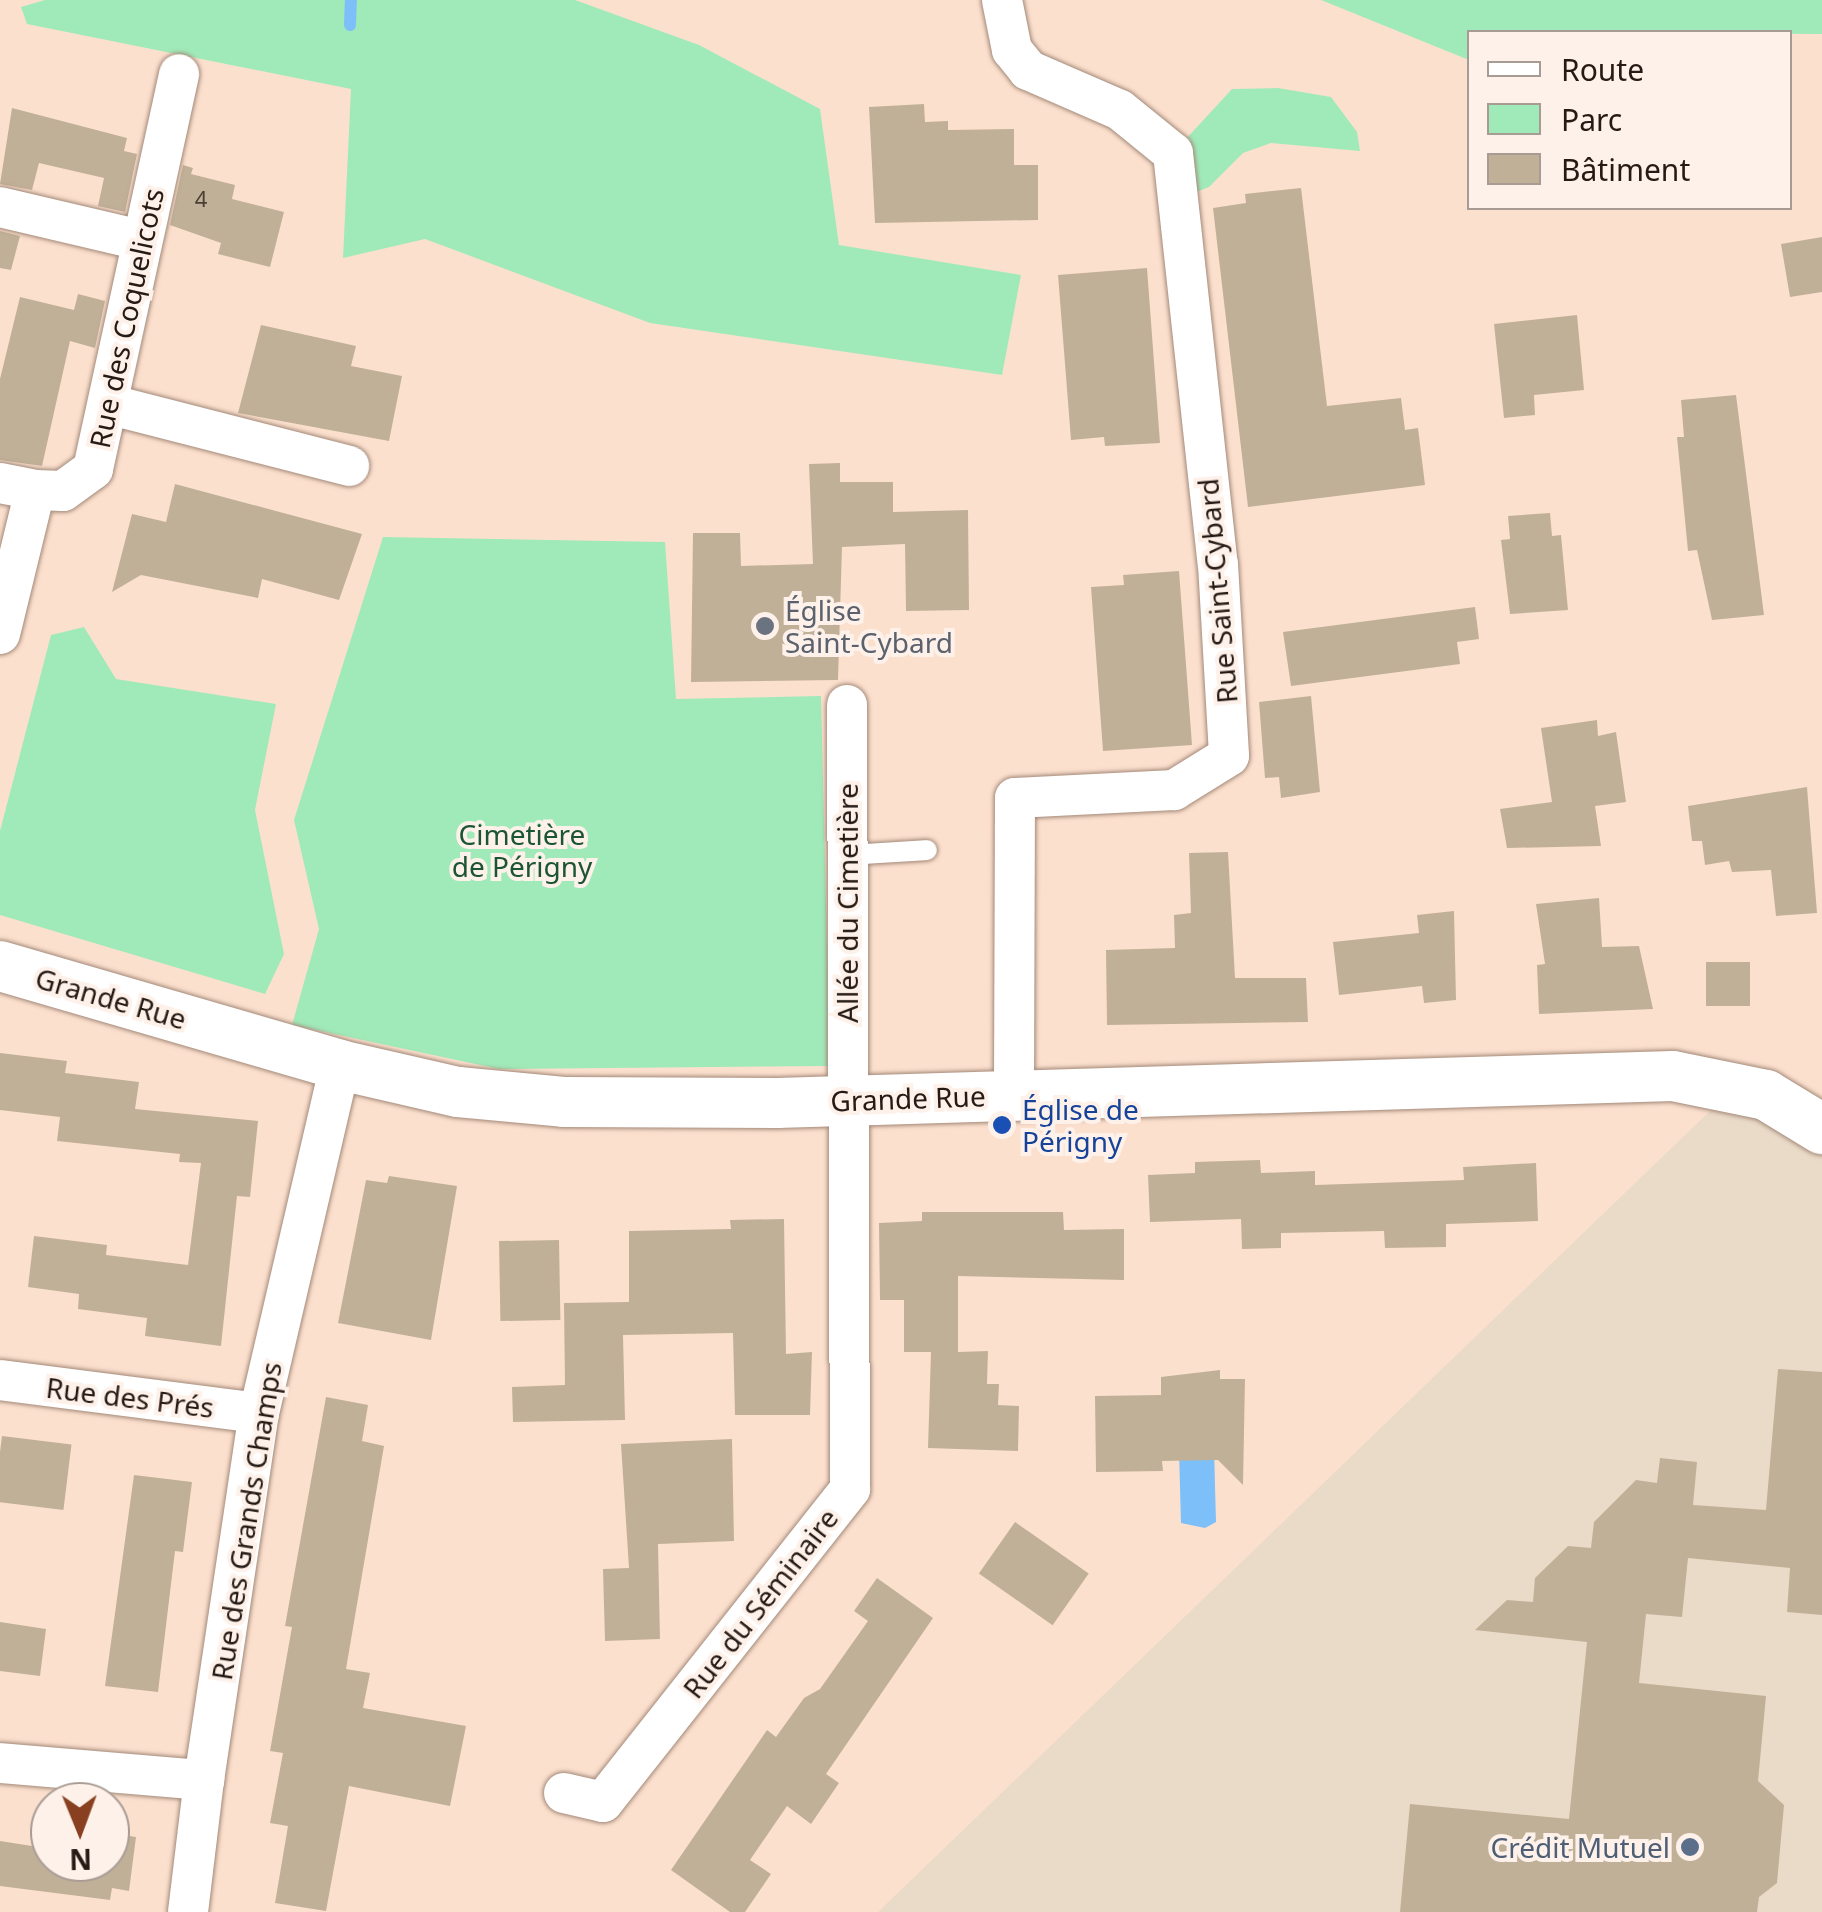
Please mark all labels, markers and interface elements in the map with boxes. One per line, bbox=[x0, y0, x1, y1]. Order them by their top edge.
legend bbox=[1467, 30, 1792, 210]
text: Route bbox=[1561, 49, 1644, 90]
text: Parc bbox=[1561, 99, 1622, 140]
text: Bâtiment bbox=[1561, 149, 1690, 190]
street label: Rue des Coquelicots bbox=[82, 185, 170, 451]
house number: 4 bbox=[195, 186, 207, 212]
street label: Rue Saint-Cybard bbox=[1190, 477, 1244, 705]
place label: Église Saint-Cybard bbox=[785, 593, 953, 659]
marker: Église Saint-Cybard bbox=[754, 615, 776, 637]
street label: Allée du Cimetière bbox=[830, 783, 864, 1023]
park label: Cimetière de Périgny bbox=[452, 817, 592, 883]
street label: Grande Rue bbox=[32, 960, 190, 1036]
street label: Grande Rue bbox=[830, 1079, 986, 1117]
place label: Église de Périgny bbox=[1022, 1092, 1139, 1158]
marker: Église de Périgny bbox=[991, 1114, 1013, 1136]
street label: Rue des Grands Champs bbox=[204, 1360, 288, 1682]
street label: Rue des Prés bbox=[44, 1370, 216, 1424]
street label: Rue du Séminaire bbox=[676, 1502, 844, 1704]
north arrow bbox=[30, 1782, 130, 1882]
place label: Crédit Mutuel bbox=[1491, 1830, 1670, 1864]
marker: Crédit Mutuel bbox=[1679, 1836, 1701, 1858]
text: N bbox=[69, 1841, 92, 1879]

